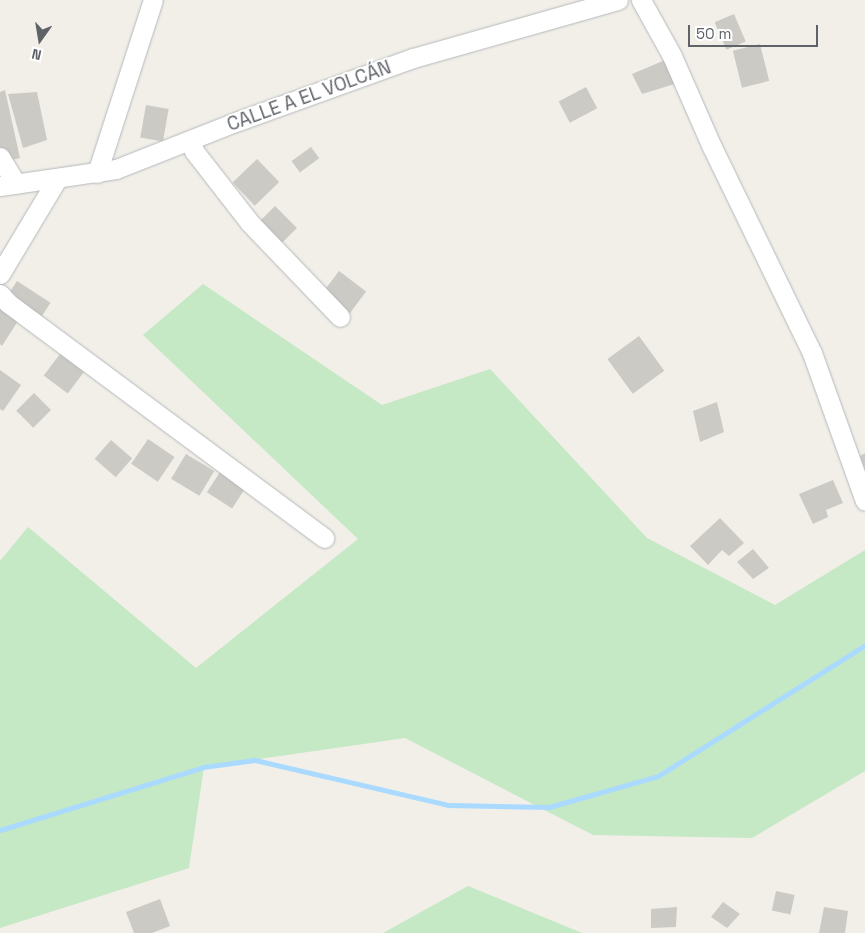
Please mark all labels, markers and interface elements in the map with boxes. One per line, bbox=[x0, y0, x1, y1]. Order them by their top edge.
north arrow bbox=[15, 15, 65, 65]
scale bar bbox=[690, 15, 820, 47]
text: 50 m bbox=[696, 24, 731, 43]
text: N bbox=[30, 45, 43, 64]
street label: CALLE A EL VOLCÁN bbox=[223, 56, 395, 136]

